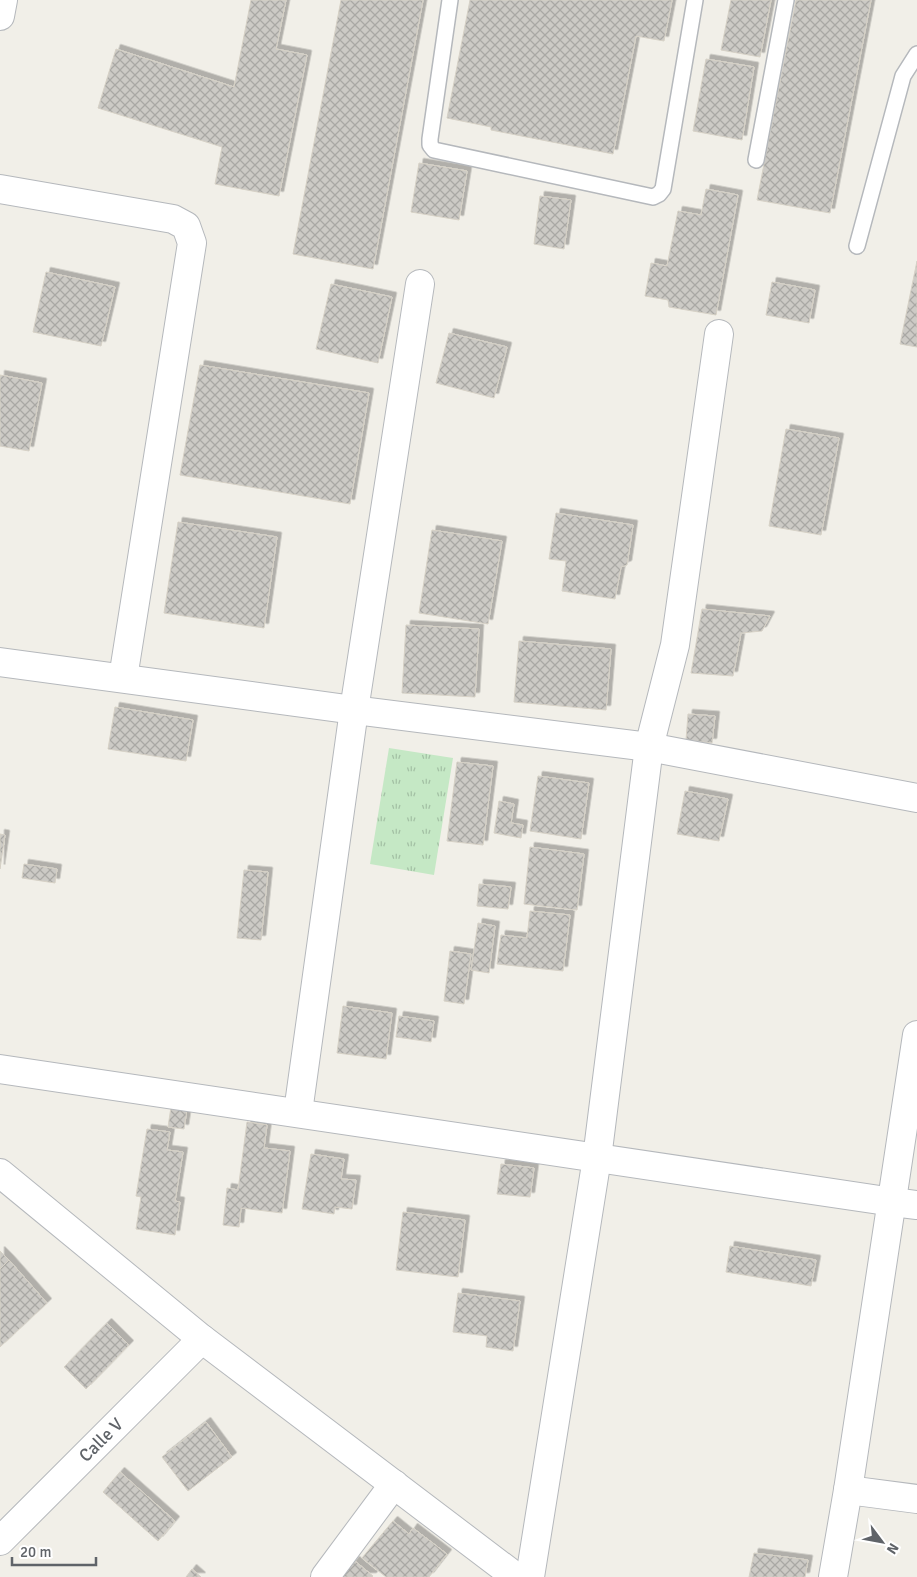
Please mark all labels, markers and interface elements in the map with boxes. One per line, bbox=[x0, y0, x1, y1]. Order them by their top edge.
street label: Calle V bbox=[74, 1413, 128, 1467]
north arrow bbox=[857, 1517, 907, 1567]
scale bar bbox=[12, 1534, 96, 1566]
text: N bbox=[883, 1540, 902, 1557]
text: 20 m bbox=[20, 1543, 51, 1561]

